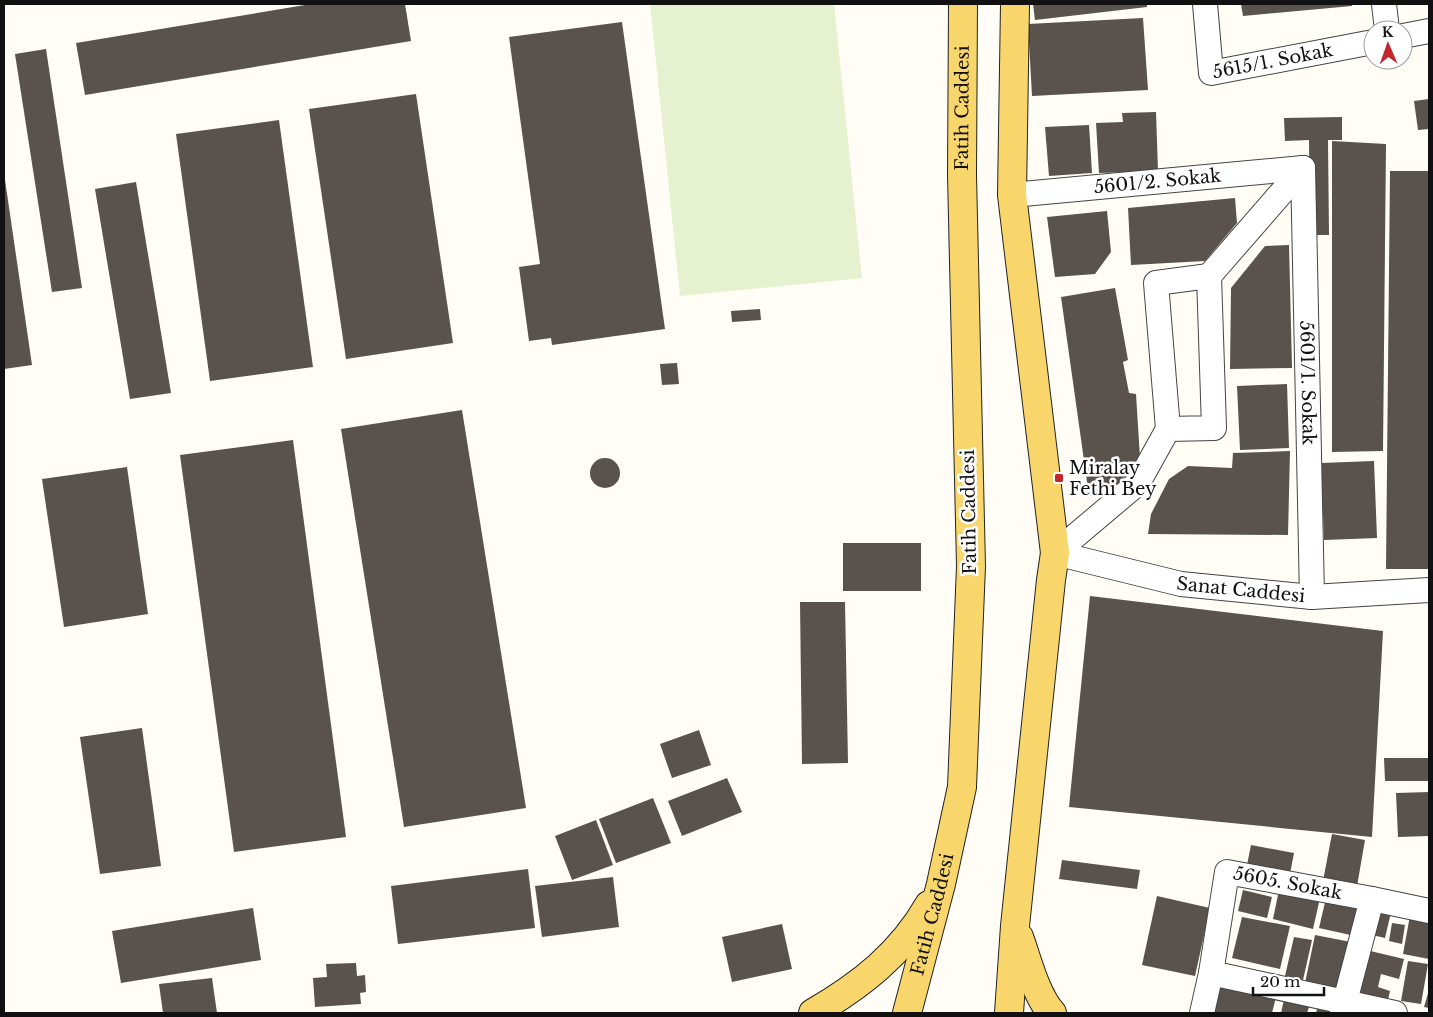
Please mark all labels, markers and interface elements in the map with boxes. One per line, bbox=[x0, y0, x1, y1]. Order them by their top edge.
north arrow bbox=[1363, 20, 1413, 70]
text: K bbox=[1381, 23, 1394, 41]
street label: 5615/1. Sokak bbox=[1211, 39, 1335, 83]
street label: Fatih Caddesi bbox=[951, 45, 974, 171]
street label: 5601/2. Sokak bbox=[1093, 165, 1222, 198]
street label: 5601/1. Sokak bbox=[1295, 320, 1320, 445]
street label: Fatih Caddesi bbox=[957, 449, 981, 575]
place label: Miralay Fethi Bey bbox=[1069, 457, 1157, 500]
marker: Miralay Fethi Bey bbox=[1053, 472, 1065, 484]
street label: Sanat Caddesi bbox=[1175, 573, 1306, 607]
street label: Fatih Caddesi bbox=[906, 851, 958, 978]
street label: 5605. Sokak bbox=[1231, 862, 1344, 904]
scale bar bbox=[1253, 964, 1324, 996]
text: 20 m bbox=[1260, 972, 1300, 991]

